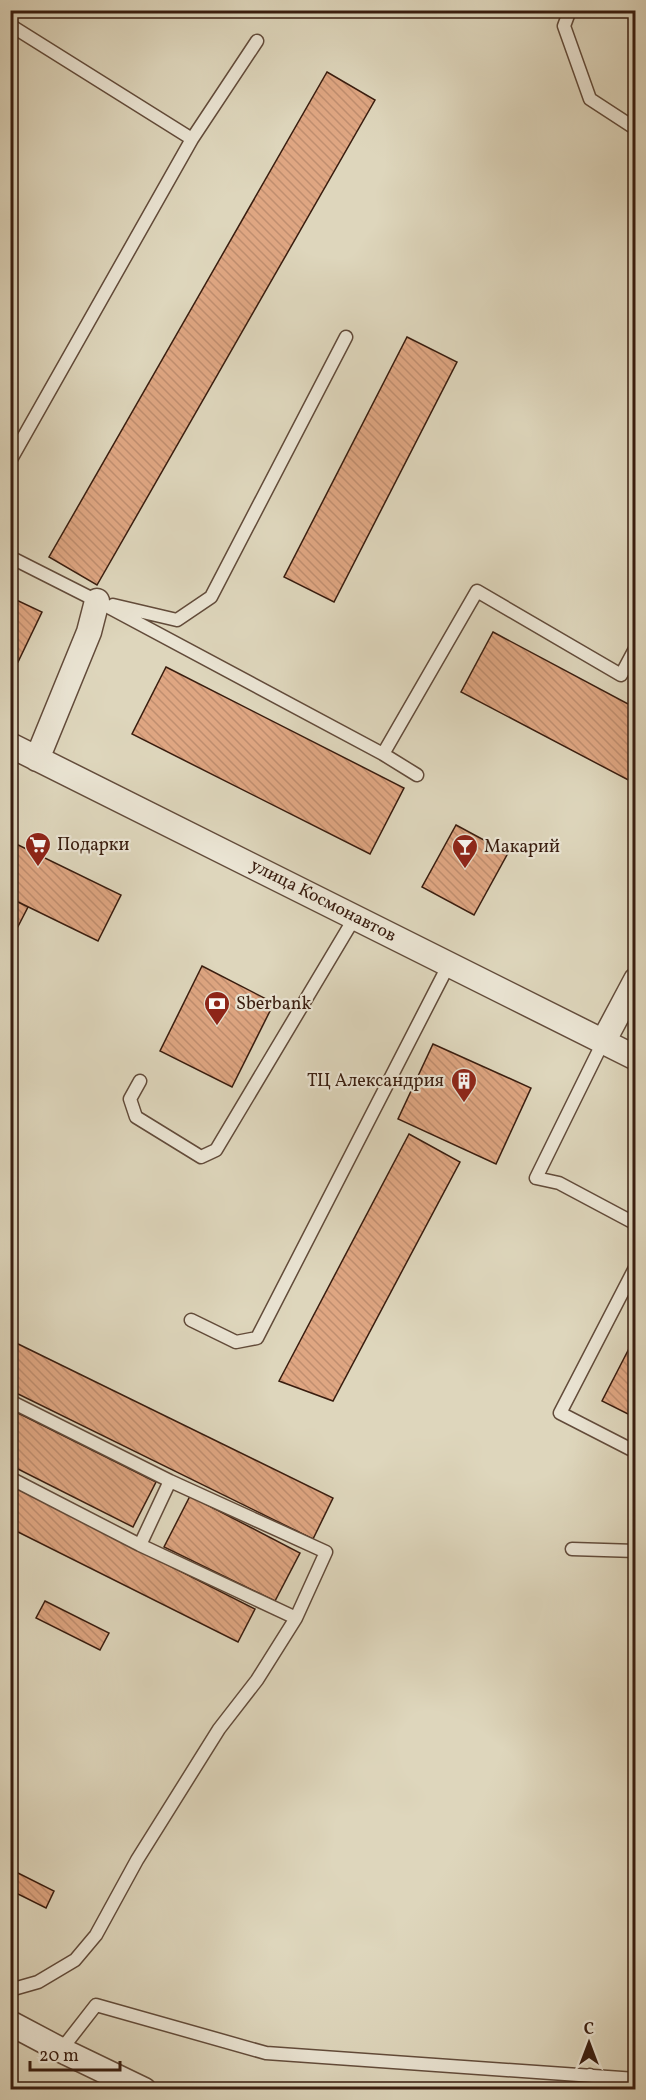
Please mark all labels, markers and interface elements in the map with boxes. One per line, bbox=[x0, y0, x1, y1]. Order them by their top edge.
supermarket icon: Подарки bbox=[23, 830, 53, 868]
bar icon: Макарий bbox=[450, 832, 480, 870]
place label: Подарки bbox=[57, 833, 129, 858]
place label: Макарий bbox=[484, 835, 560, 860]
street label: улица Космонавтов bbox=[246, 853, 400, 949]
bank icon: Sberbank bbox=[202, 989, 232, 1027]
place label: Sberbank bbox=[236, 992, 311, 1017]
building icon: ТЦ Александрия bbox=[449, 1066, 479, 1104]
place label: ТЦ Александрия bbox=[307, 1069, 444, 1094]
north arrow bbox=[559, 2013, 619, 2073]
text: С bbox=[584, 2019, 594, 2041]
scale bar bbox=[30, 2034, 120, 2072]
text: 20 m bbox=[39, 2044, 79, 2069]

